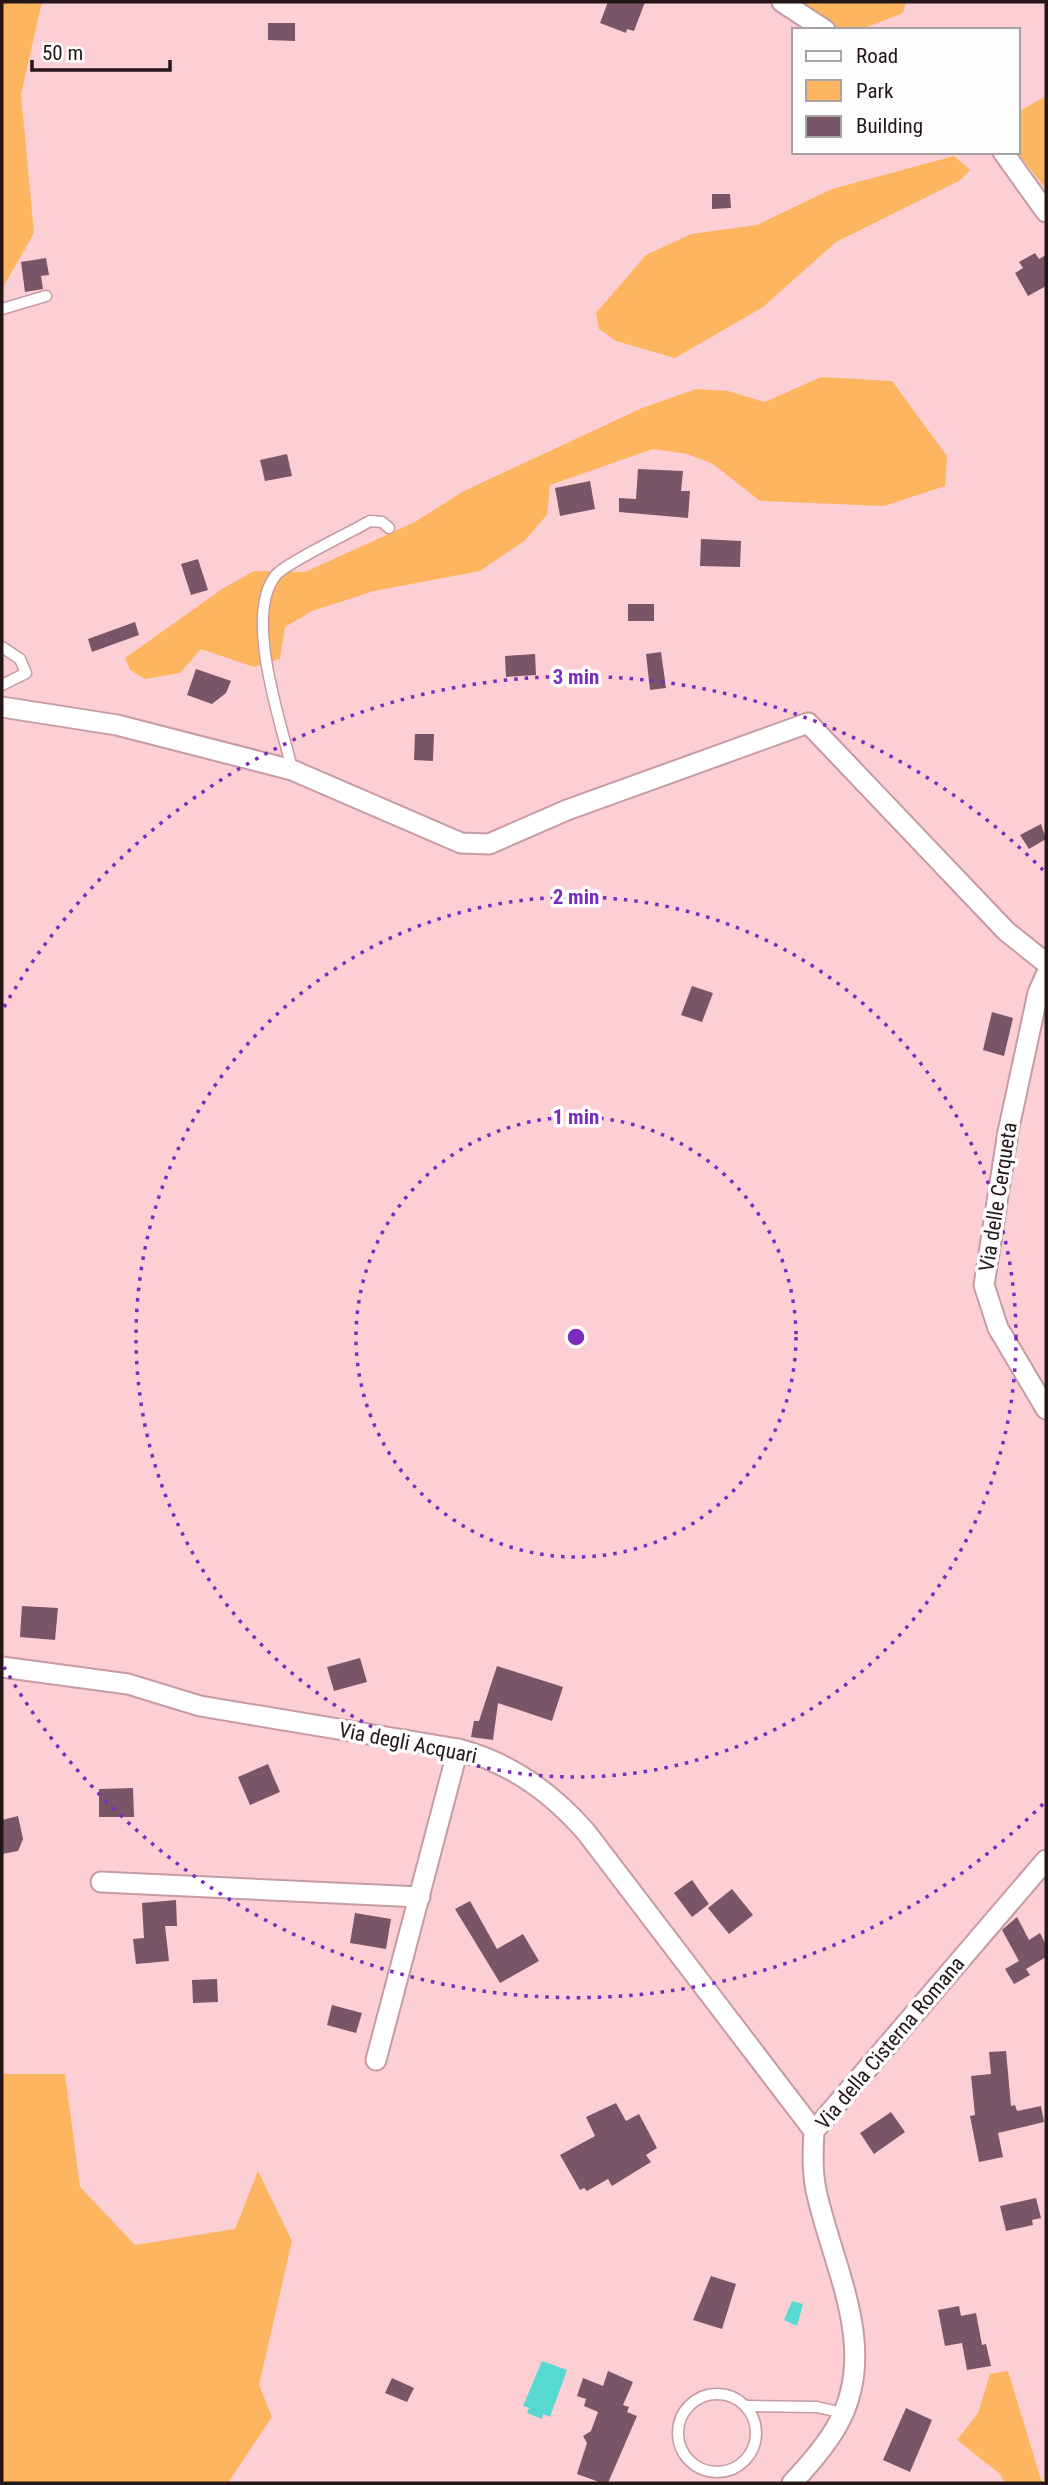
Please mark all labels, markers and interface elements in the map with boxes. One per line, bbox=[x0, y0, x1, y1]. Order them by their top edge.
scale bar bbox=[32, 28, 170, 72]
legend bbox=[792, 28, 1020, 154]
text: 50 m bbox=[42, 41, 83, 65]
text: Road bbox=[856, 44, 898, 68]
text: Park bbox=[856, 79, 894, 103]
text: Building bbox=[856, 114, 923, 138]
text: 3 min bbox=[553, 665, 599, 689]
text: 2 min bbox=[553, 885, 599, 909]
text: 1 min bbox=[553, 1105, 599, 1129]
street label: Via delle Cerqueta bbox=[974, 1121, 1022, 1273]
centre of rings bbox=[564, 1325, 588, 1349]
street label: Via degli Acquari bbox=[337, 1718, 479, 1768]
street label: Via della Cisterna Romana bbox=[811, 1952, 969, 2134]

